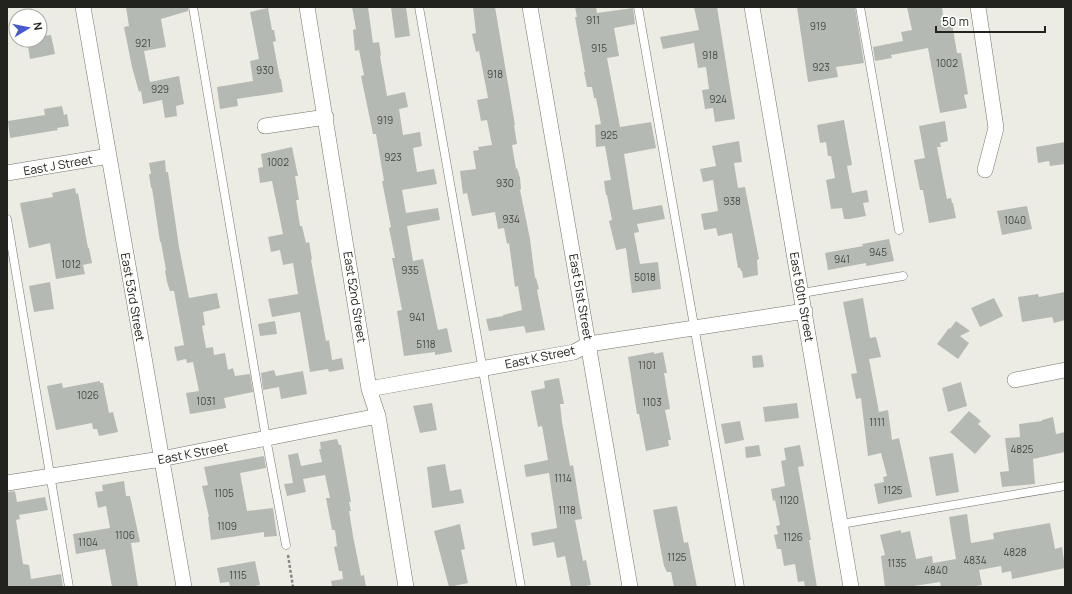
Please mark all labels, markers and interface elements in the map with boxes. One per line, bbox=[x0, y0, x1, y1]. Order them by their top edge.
north arrow bbox=[8, 8, 48, 48]
scale bar bbox=[936, 8, 1045, 34]
house number: 911 bbox=[586, 13, 600, 27]
text: 50 m bbox=[942, 13, 969, 30]
house number: 919 bbox=[810, 19, 826, 33]
text: N bbox=[30, 21, 46, 31]
house number: 921 bbox=[135, 36, 151, 50]
house number: 915 bbox=[591, 41, 607, 55]
house number: 918 bbox=[702, 48, 718, 62]
house number: 1002 bbox=[936, 56, 958, 70]
house number: 923 bbox=[812, 60, 830, 74]
house number: 930 bbox=[256, 63, 274, 77]
house number: 918 bbox=[487, 67, 503, 81]
house number: 929 bbox=[151, 82, 169, 96]
house number: 924 bbox=[709, 92, 727, 106]
house number: 919 bbox=[377, 113, 393, 127]
house number: 925 bbox=[600, 128, 618, 142]
street label: East J Street bbox=[22, 150, 94, 179]
house number: 923 bbox=[384, 150, 402, 164]
house number: 1002 bbox=[267, 155, 289, 169]
house number: 930 bbox=[496, 176, 514, 190]
house number: 938 bbox=[723, 194, 741, 208]
house number: 934 bbox=[502, 212, 520, 226]
house number: 1040 bbox=[1004, 213, 1026, 227]
house number: 945 bbox=[869, 245, 887, 259]
street label: East 52nd Street bbox=[339, 250, 371, 344]
street label: East 53rd Street bbox=[117, 251, 149, 343]
street label: East 50th Street bbox=[786, 251, 818, 343]
house number: 941 bbox=[834, 252, 850, 266]
street label: East 51st Street bbox=[565, 253, 597, 342]
house number: 1012 bbox=[61, 257, 81, 271]
house number: 935 bbox=[401, 263, 419, 277]
house number: 5018 bbox=[634, 270, 656, 284]
house number: 941 bbox=[409, 310, 425, 324]
house number: 5118 bbox=[416, 337, 436, 351]
street label: East K Street bbox=[503, 341, 577, 373]
house number: 1101 bbox=[638, 358, 656, 372]
house number: 1026 bbox=[77, 388, 99, 402]
house number: 1031 bbox=[196, 394, 216, 408]
house number: 1103 bbox=[642, 395, 662, 409]
house number: 1111 bbox=[869, 415, 885, 429]
street label: East K Street bbox=[156, 438, 230, 468]
house number: 4825 bbox=[1010, 442, 1034, 456]
house number: 1114 bbox=[554, 471, 572, 485]
house number: 1125 bbox=[883, 483, 903, 497]
house number: 1105 bbox=[214, 486, 234, 500]
house number: 1120 bbox=[779, 493, 799, 507]
house number: 1118 bbox=[558, 503, 576, 517]
house number: 1109 bbox=[217, 519, 237, 533]
house number: 1106 bbox=[115, 528, 135, 542]
house number: 1126 bbox=[783, 530, 803, 544]
house number: 1104 bbox=[78, 535, 98, 549]
house number: 4828 bbox=[1003, 545, 1027, 559]
house number: 1125 bbox=[667, 550, 687, 564]
house number: 4834 bbox=[963, 553, 987, 567]
house number: 1135 bbox=[887, 556, 907, 570]
house number: 4840 bbox=[924, 563, 948, 577]
house number: 1115 bbox=[229, 568, 247, 582]

